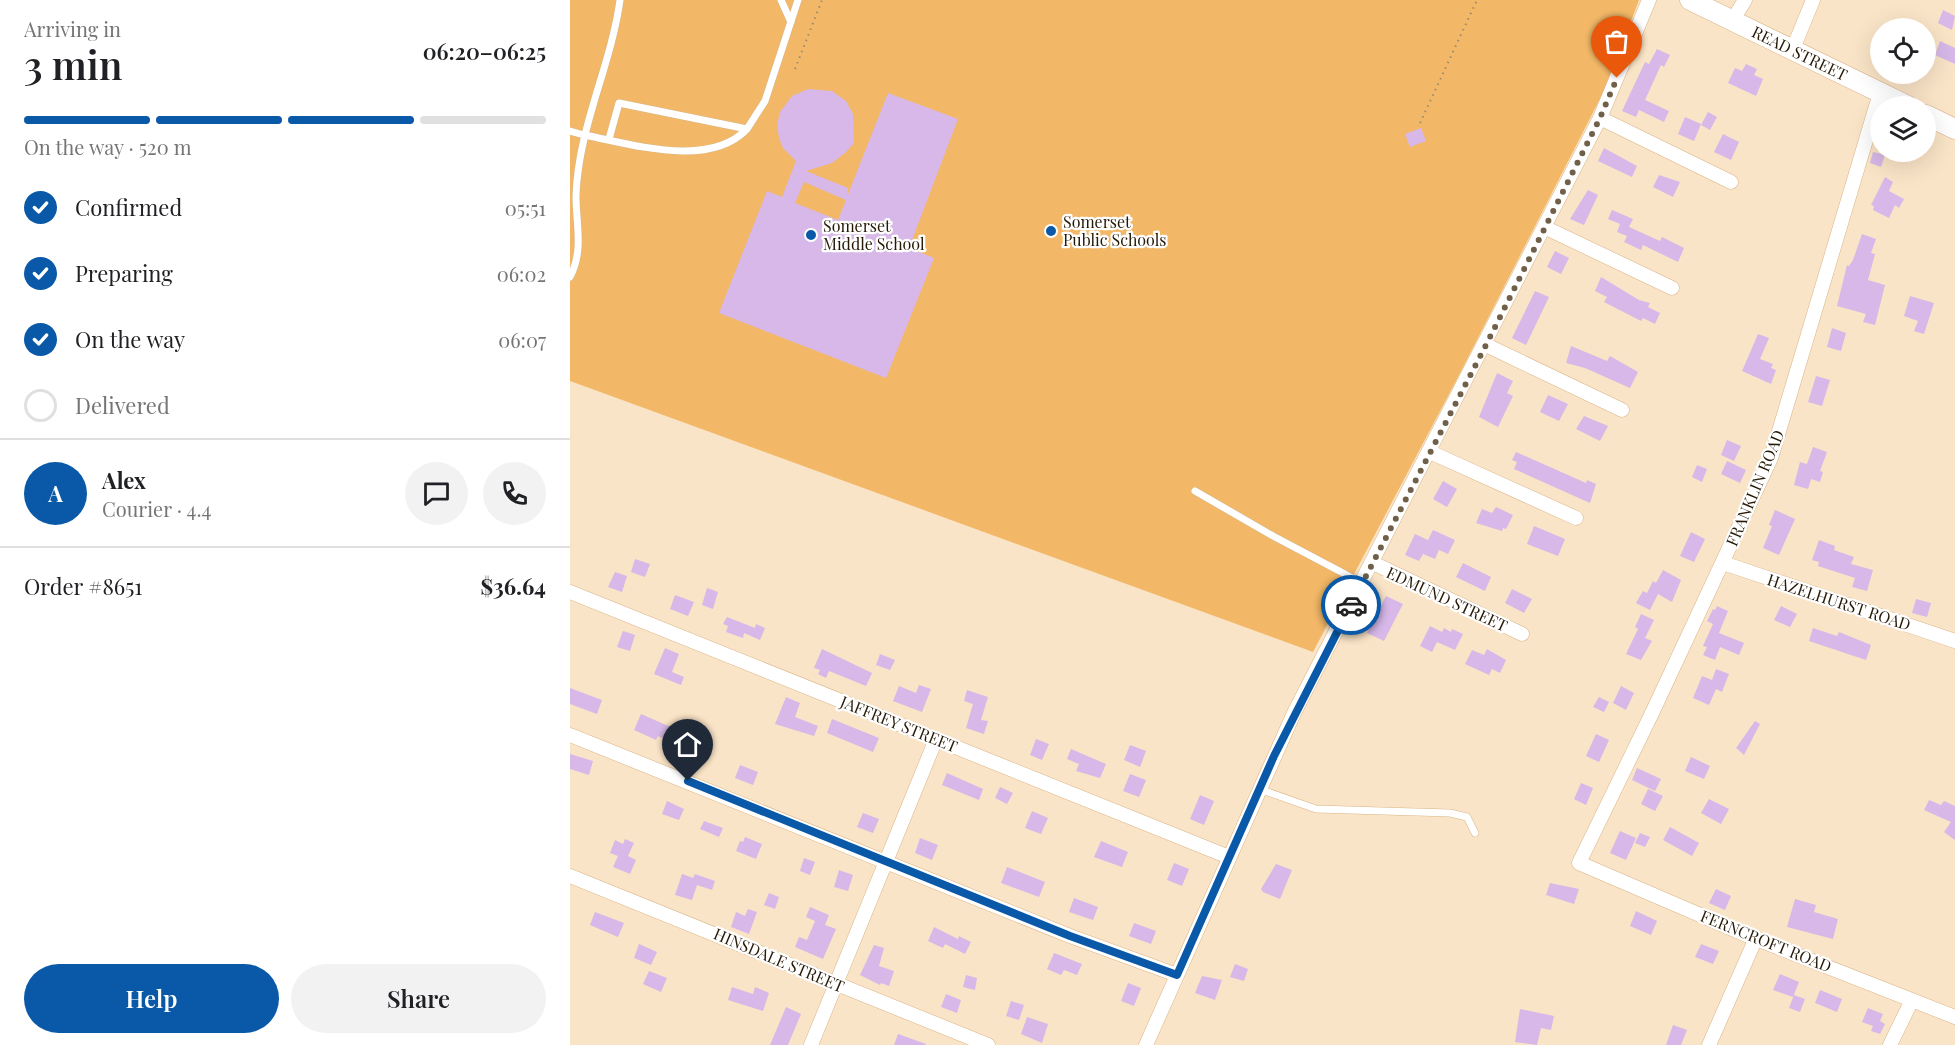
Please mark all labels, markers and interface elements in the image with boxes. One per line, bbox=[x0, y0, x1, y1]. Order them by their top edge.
text: Arriving in bbox=[24, 15, 121, 42]
pin bbox=[1591, 16, 1642, 78]
map controls bbox=[1870, 18, 1936, 162]
button: locate bbox=[1870, 18, 1936, 84]
street label: READ STREET bbox=[1749, 21, 1851, 85]
icon: bag bbox=[1600, 25, 1633, 58]
text: 06:20–06:25 bbox=[423, 36, 546, 66]
text: 3 min bbox=[24, 38, 122, 90]
button: layers bbox=[1870, 96, 1936, 162]
text: On the way · 520 m bbox=[24, 133, 191, 160]
icon: check bbox=[24, 191, 57, 224]
text: Confirmed bbox=[75, 192, 182, 222]
text: 05:51 bbox=[505, 194, 546, 221]
place label: Somerset Public Schools bbox=[1063, 211, 1166, 250]
place label: Somerset Middle School bbox=[823, 215, 925, 254]
marker: Somerset Public Schools bbox=[1044, 224, 1058, 238]
marker: Somerset Middle School bbox=[804, 228, 818, 242]
icon: check bbox=[24, 257, 57, 290]
text: Preparing bbox=[75, 258, 173, 288]
text: 06:02 bbox=[497, 260, 546, 287]
icon: check bbox=[24, 323, 57, 356]
text: On the way bbox=[75, 324, 185, 354]
text: 06:07 bbox=[498, 326, 546, 353]
text: Delivered bbox=[75, 390, 170, 420]
street label: FRANKLIN ROAD bbox=[1721, 426, 1789, 549]
button: chat bbox=[405, 462, 468, 525]
button: phone bbox=[483, 462, 546, 525]
text: Alex bbox=[102, 465, 146, 495]
text: A bbox=[48, 478, 63, 508]
text: Courier · 4.4 bbox=[102, 495, 211, 522]
street label: EDMUND STREET bbox=[1383, 561, 1511, 636]
street label: HAZELHURST ROAD bbox=[1765, 568, 1914, 635]
text: Order #8651 bbox=[24, 571, 142, 601]
text: $36.64 bbox=[480, 571, 546, 601]
courier bbox=[1321, 575, 1381, 635]
icon: car bbox=[1335, 589, 1368, 622]
street label: JAFFREY STREET bbox=[837, 690, 961, 757]
pin bbox=[662, 719, 713, 781]
icon: home bbox=[671, 728, 704, 761]
street label: FERNCROFT ROAD bbox=[1698, 905, 1835, 976]
street label: HINSDALE STREET bbox=[711, 923, 848, 997]
button: Help bbox=[24, 964, 279, 1033]
button: Share bbox=[291, 964, 546, 1033]

